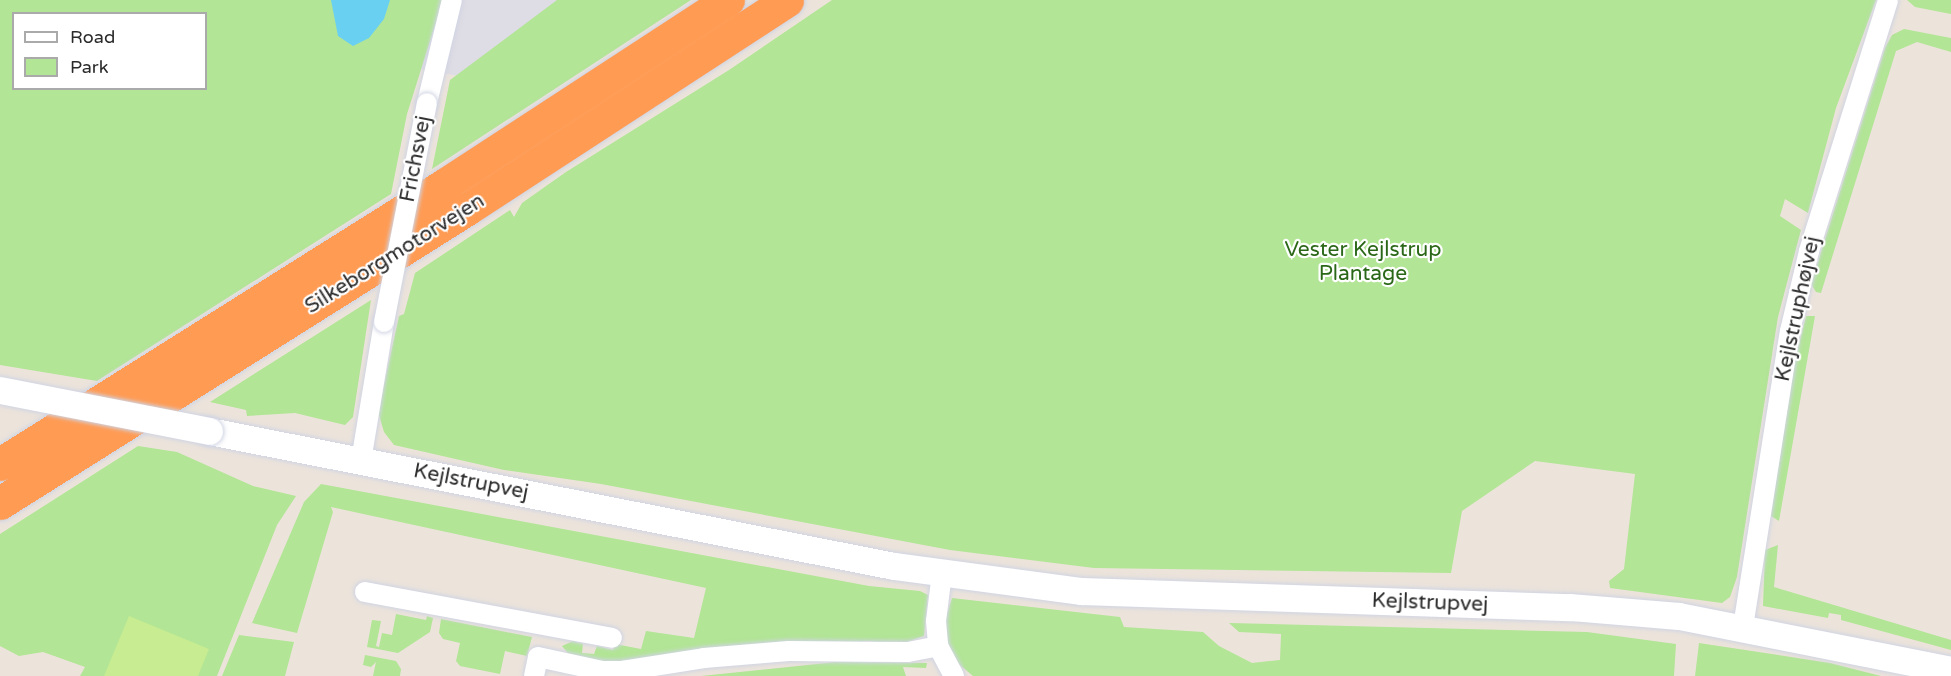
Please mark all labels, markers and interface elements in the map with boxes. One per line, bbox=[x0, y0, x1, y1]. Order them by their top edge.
legend bbox=[12, 12, 207, 90]
text: Road bbox=[70, 26, 115, 48]
text: Park bbox=[70, 56, 108, 78]
street label: Frichsvej bbox=[395, 114, 437, 204]
street label: Silkeborgmotorvejen bbox=[301, 189, 489, 319]
street label: Kejlstruphøjvej bbox=[1770, 234, 1826, 384]
park label: Vester Kejlstrup Plantage bbox=[1284, 237, 1442, 287]
street label: Kejlstrupvej bbox=[411, 459, 531, 505]
street label: Kejlstrupvej bbox=[1371, 588, 1489, 618]

